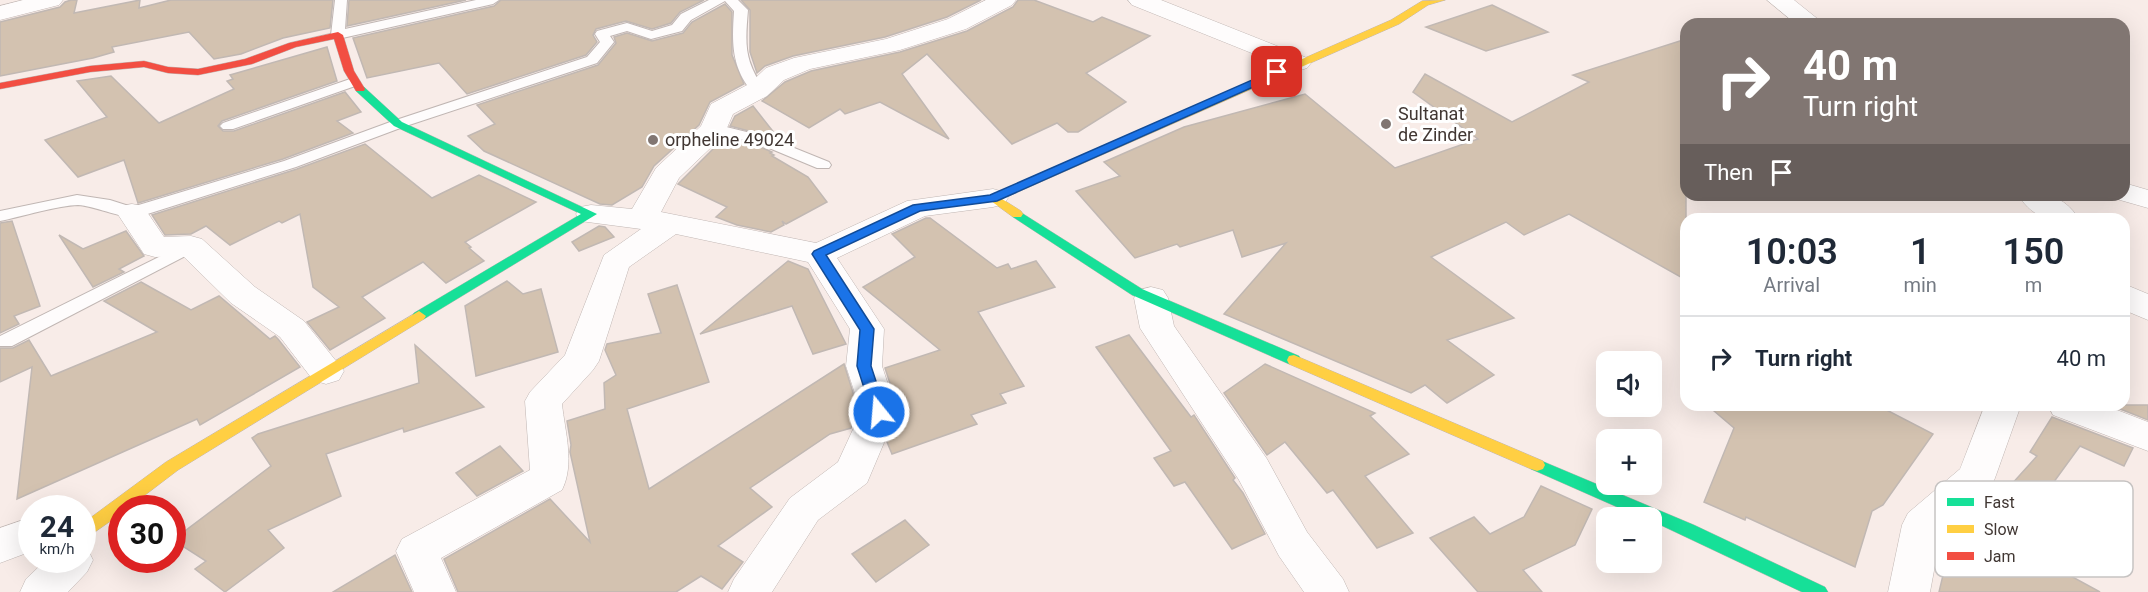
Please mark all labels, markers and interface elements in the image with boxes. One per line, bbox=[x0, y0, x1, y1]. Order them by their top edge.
text: 40 m bbox=[1803, 41, 1898, 90]
icon: right bbox=[1704, 42, 1782, 120]
pin bbox=[1251, 46, 1302, 97]
icon: arrive bbox=[1260, 55, 1293, 88]
text: Turn right bbox=[1803, 91, 1918, 123]
place label: Sultanat de Zinder bbox=[1398, 103, 1473, 145]
marker: Sultanat de Zinder bbox=[1379, 117, 1393, 131]
place label: orpheline 49024 bbox=[665, 129, 794, 150]
marker: orpheline 49024 bbox=[646, 133, 660, 147]
icon: arrive bbox=[1765, 156, 1798, 189]
text: Then bbox=[1704, 160, 1753, 185]
text: 10:03 bbox=[1746, 231, 1838, 273]
text: 1 bbox=[1910, 231, 1930, 273]
text: 150 bbox=[2003, 231, 2064, 273]
text: Arrival bbox=[1763, 273, 1820, 297]
text: min bbox=[1903, 273, 1937, 297]
text: m bbox=[2025, 273, 2042, 297]
icon: right bbox=[1704, 342, 1737, 375]
text: Turn right bbox=[1755, 346, 1852, 371]
text: 40 m bbox=[2057, 346, 2106, 371]
map controls bbox=[1596, 351, 1662, 573]
button: sound bbox=[1596, 351, 1662, 417]
position arrow bbox=[847, 380, 911, 444]
button: + bbox=[1596, 429, 1662, 495]
legend bbox=[1935, 481, 2133, 577]
text: Fast bbox=[1984, 493, 2015, 512]
speed limit sign: 30 bbox=[108, 495, 186, 573]
button: − bbox=[1596, 507, 1662, 573]
text: 24 bbox=[40, 509, 74, 544]
text: Slow bbox=[1984, 520, 2019, 539]
text: km/h bbox=[39, 540, 75, 558]
text: Jam bbox=[1984, 547, 2016, 566]

